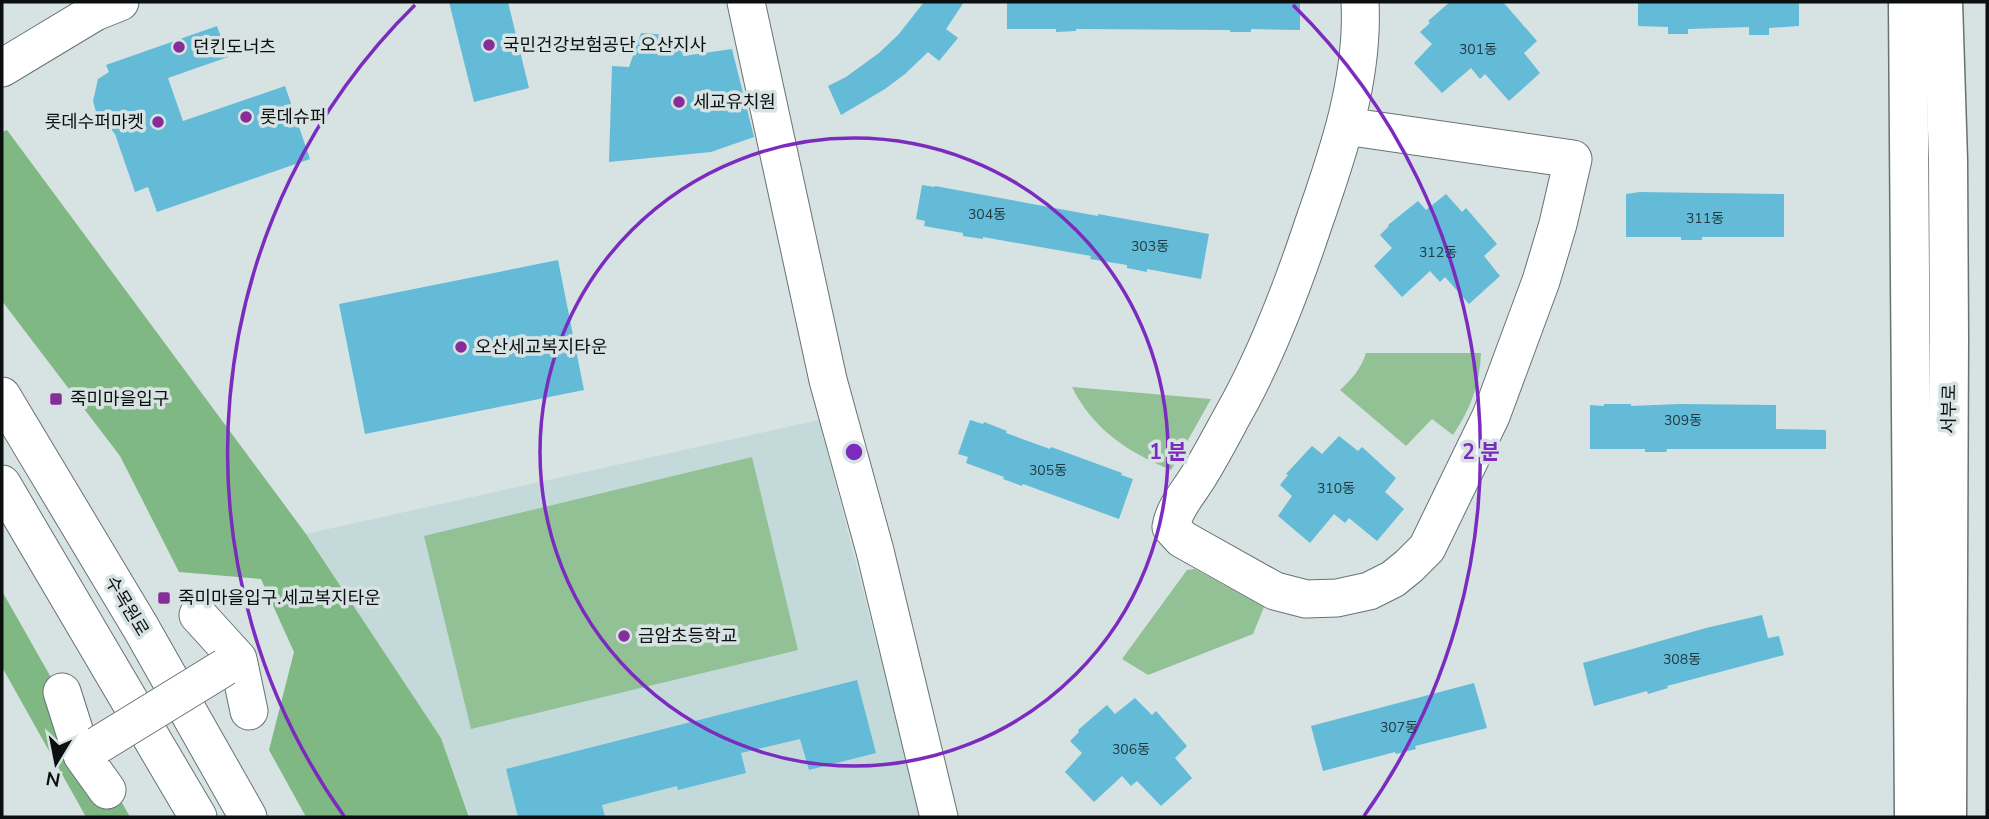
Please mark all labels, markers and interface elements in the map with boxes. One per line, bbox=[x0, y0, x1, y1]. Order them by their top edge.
place label: 국민건강보험공단 오산지사 bbox=[503, 33, 707, 57]
place label: 던킨도너츠 bbox=[193, 35, 276, 59]
marker: 국민건강보험공단 오산지사 bbox=[481, 37, 497, 53]
marker: 던킨도너츠 bbox=[171, 39, 187, 55]
house number: 301동 bbox=[1459, 40, 1497, 59]
place label: 세교유치원 bbox=[693, 90, 776, 114]
marker: 세교유치원 bbox=[671, 94, 687, 110]
place label: 롯데슈퍼 bbox=[260, 105, 326, 129]
marker: 롯데슈퍼 bbox=[238, 109, 254, 125]
place label: 롯데수퍼마켓 bbox=[45, 110, 144, 134]
marker: 롯데수퍼마켓 bbox=[150, 114, 166, 130]
house number: 304동 bbox=[968, 205, 1006, 224]
house number: 311동 bbox=[1686, 209, 1724, 228]
house number: 303동 bbox=[1131, 237, 1169, 256]
house number: 312동 bbox=[1419, 243, 1457, 262]
place label: 오산세교복지타운 bbox=[475, 335, 607, 359]
marker: 오산세교복지타운 bbox=[453, 339, 469, 355]
street label: 서부로 bbox=[1937, 384, 1961, 434]
place label: 죽미마을입구 bbox=[70, 387, 169, 411]
marker: 죽미마을입구 bbox=[48, 391, 64, 407]
house number: 309동 bbox=[1664, 411, 1702, 430]
text: 1 분 bbox=[1149, 438, 1187, 466]
text: 2 분 bbox=[1462, 438, 1500, 466]
centre of rings bbox=[842, 440, 866, 464]
house number: 305동 bbox=[1029, 461, 1067, 480]
house number: 310동 bbox=[1317, 479, 1355, 498]
street label: 수목원로 bbox=[100, 571, 154, 641]
place label: 죽미마을입구.세교복지타운 bbox=[178, 586, 381, 610]
marker: 죽미마을입구.세교복지타운 bbox=[156, 590, 172, 606]
place label: 금암초등학교 bbox=[638, 624, 737, 648]
marker: 금암초등학교 bbox=[616, 628, 632, 644]
house number: 308동 bbox=[1663, 650, 1701, 669]
house number: 307동 bbox=[1380, 718, 1418, 737]
north arrow bbox=[21, 728, 91, 798]
house number: 306동 bbox=[1112, 740, 1150, 759]
text: N bbox=[44, 765, 62, 793]

